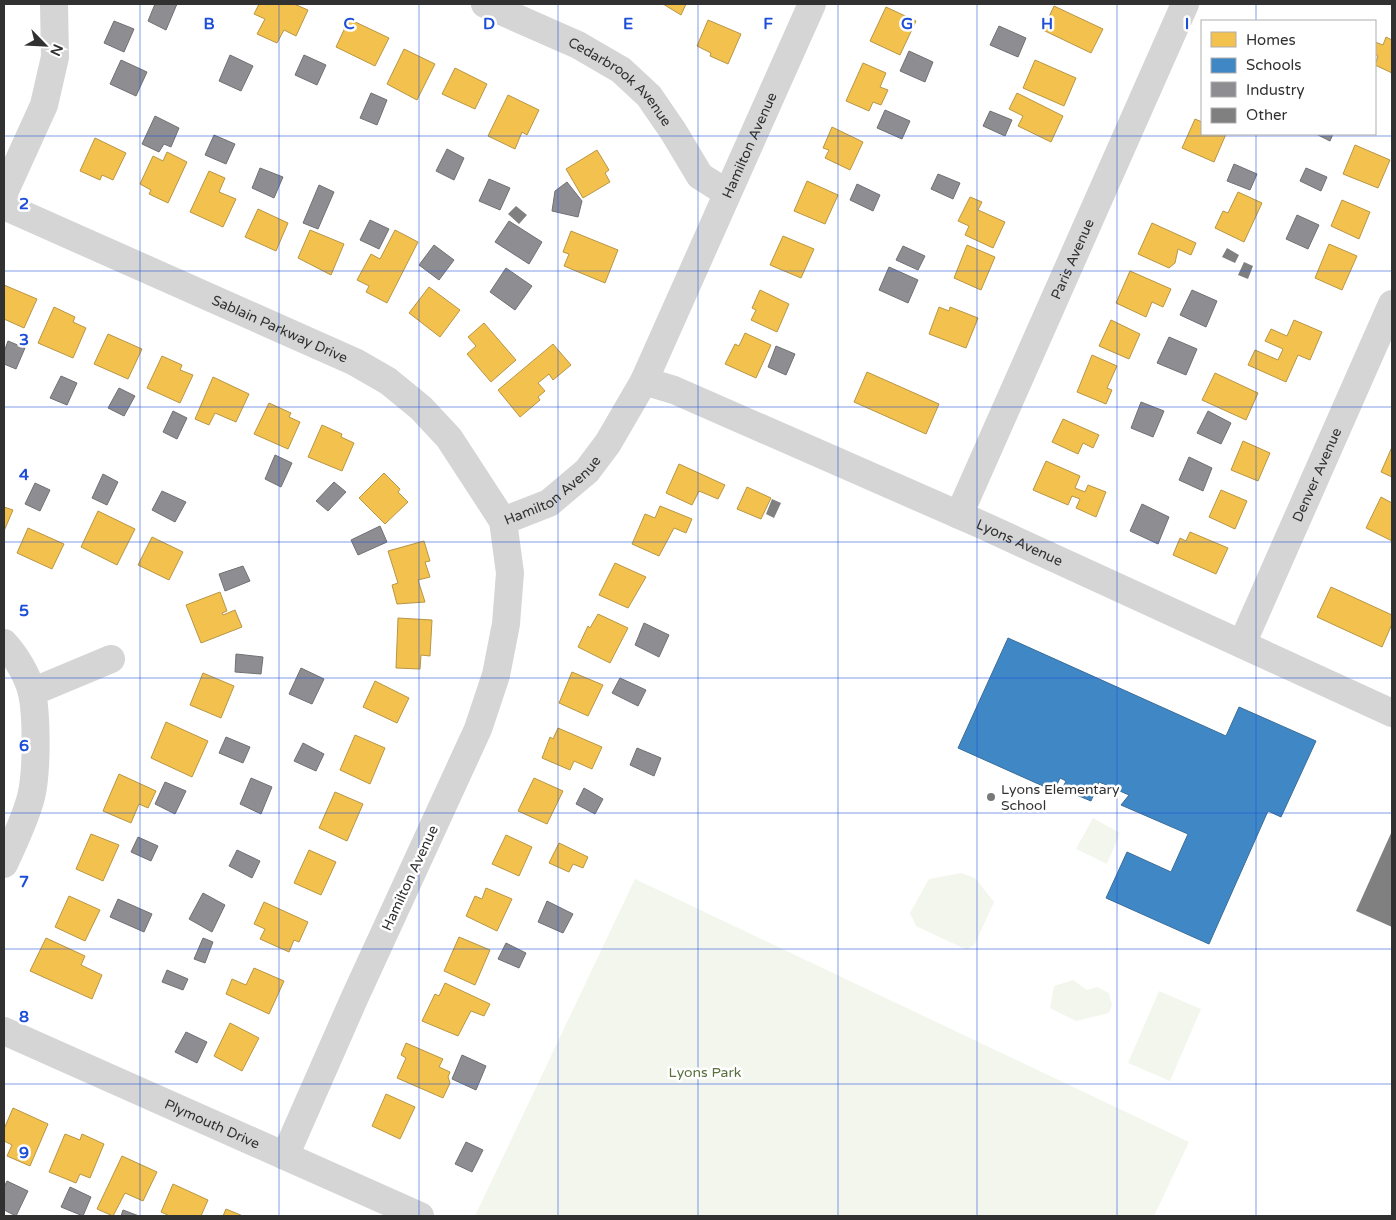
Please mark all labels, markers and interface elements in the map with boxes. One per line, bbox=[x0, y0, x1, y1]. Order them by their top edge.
text: B bbox=[203, 14, 215, 34]
text: C bbox=[343, 14, 355, 34]
text: D bbox=[483, 14, 495, 34]
text: E bbox=[623, 14, 633, 34]
text: F bbox=[763, 14, 773, 34]
text: G bbox=[901, 14, 913, 34]
text: H bbox=[1041, 14, 1053, 34]
text: I bbox=[1185, 14, 1189, 34]
north arrow bbox=[20, 20, 70, 70]
legend bbox=[1201, 20, 1376, 135]
text: Homes bbox=[1246, 31, 1296, 49]
street label: Cedarbrook Avenue bbox=[566, 33, 676, 129]
text: N bbox=[46, 41, 66, 59]
text: Schools bbox=[1246, 56, 1302, 74]
text: Industry bbox=[1246, 81, 1305, 99]
street label: Hamilton Avenue bbox=[718, 89, 780, 201]
text: Other bbox=[1246, 106, 1288, 124]
text: 2 bbox=[19, 194, 29, 214]
street label: Paris Avenue bbox=[1047, 216, 1098, 302]
street label: Sablain Parkway Drive bbox=[209, 291, 351, 366]
text: 3 bbox=[19, 330, 29, 350]
street label: Denver Avenue bbox=[1289, 425, 1345, 524]
street label: Hamilton Avenue bbox=[502, 452, 604, 528]
text: 4 bbox=[19, 465, 29, 485]
street label: Lyons Avenue bbox=[974, 515, 1066, 569]
text: 5 bbox=[19, 601, 29, 621]
text: 6 bbox=[19, 736, 29, 756]
place label: Lyons Elementary School bbox=[1001, 781, 1120, 814]
marker: Lyons Elementary School bbox=[985, 791, 997, 803]
street label: Hamilton Avenue bbox=[378, 823, 442, 933]
text: 7 bbox=[19, 872, 29, 892]
text: 8 bbox=[19, 1007, 29, 1027]
park label: Lyons Park bbox=[669, 1064, 742, 1081]
street label: Plymouth Drive bbox=[162, 1095, 263, 1152]
text: 9 bbox=[19, 1143, 29, 1163]

